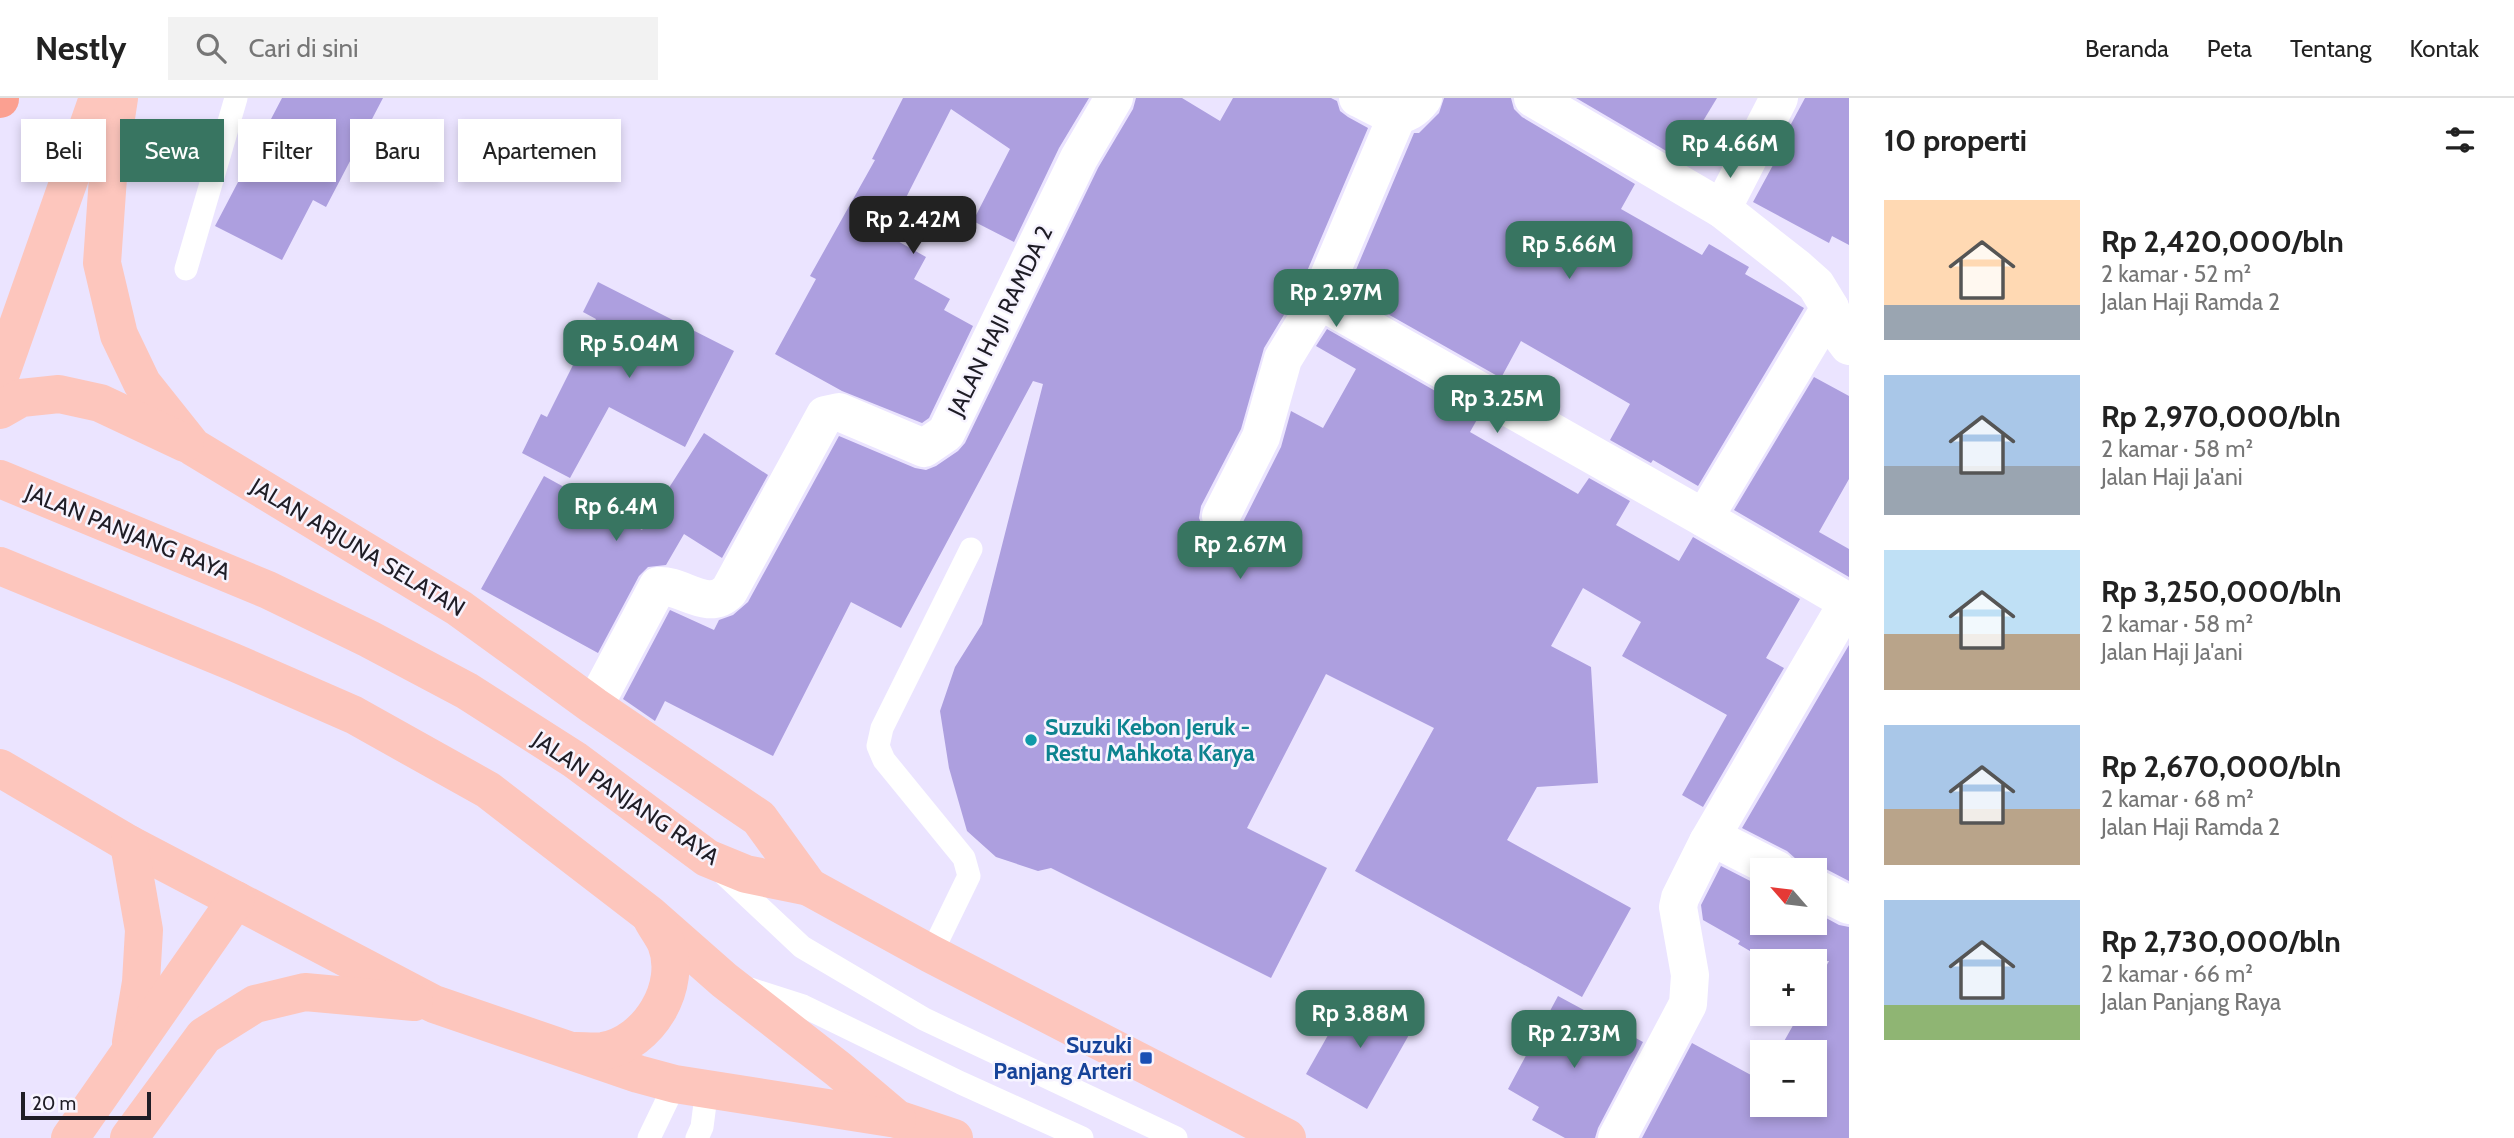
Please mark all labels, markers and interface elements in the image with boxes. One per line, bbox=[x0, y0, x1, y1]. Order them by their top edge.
search box bbox=[168, 17, 658, 80]
text: Nestly bbox=[35, 28, 126, 68]
icon: search bbox=[192, 29, 230, 67]
text: Cari di sini bbox=[248, 32, 359, 64]
text: Beranda bbox=[2085, 34, 2169, 63]
text: Peta bbox=[2207, 34, 2252, 63]
text: Tentang bbox=[2290, 34, 2371, 63]
text: Kontak bbox=[2409, 34, 2479, 63]
chip: Beli bbox=[21, 119, 106, 182]
chip: Sewa bbox=[120, 119, 224, 182]
chip: Filter bbox=[238, 119, 336, 182]
chip: Baru bbox=[350, 119, 444, 182]
chip: Apartemen bbox=[458, 119, 621, 182]
pin: Rp 4.66M bbox=[1658, 120, 1802, 180]
icon: filters bbox=[2441, 121, 2479, 159]
text: 10 properti bbox=[1884, 122, 2027, 159]
text: Rp 4.66M bbox=[1682, 129, 1778, 157]
pin: Rp 2.42M bbox=[841, 197, 985, 256]
text: Rp 2.42M bbox=[865, 205, 961, 233]
street label: JALAN HAJI RAMDA 2 bbox=[941, 221, 1058, 422]
pin: Rp 5.66M bbox=[1497, 222, 1641, 281]
text: Rp 2,420,000/bln bbox=[2101, 223, 2344, 260]
icon: home bbox=[1940, 228, 2024, 312]
text: Rp 5.66M bbox=[1521, 230, 1617, 258]
text: 2 kamar · 52 m² bbox=[2101, 260, 2251, 288]
pin: Rp 2.97M bbox=[1264, 270, 1408, 329]
text: Rp 2.97M bbox=[1290, 278, 1382, 306]
text: Jalan Haji Ramda 2 bbox=[2101, 288, 2280, 316]
pin: Rp 5.04M bbox=[557, 320, 701, 380]
text: Rp 5.04M bbox=[579, 329, 679, 357]
pin: Rp 3.25M bbox=[1425, 376, 1569, 435]
text: Rp 3.25M bbox=[1450, 384, 1544, 412]
text: Rp 2,970,000/bln bbox=[2101, 398, 2341, 435]
icon: home bbox=[1940, 403, 2024, 487]
text: 2 kamar · 58 m² bbox=[2101, 435, 2253, 463]
text: Jalan Haji Ja'ani bbox=[2101, 463, 2243, 491]
street label: JALAN ARJUNA SELATAN bbox=[245, 471, 470, 622]
street label: JALAN PANJANG RAYA bbox=[20, 478, 235, 586]
pin: Rp 6.4M bbox=[551, 484, 681, 543]
text: Rp 6.4M bbox=[574, 492, 658, 520]
pin: Rp 2.67M bbox=[1168, 522, 1312, 581]
text: Rp 2.67M bbox=[1193, 530, 1287, 558]
text: Rp 3,250,000/bln bbox=[2101, 573, 2342, 610]
icon: home bbox=[1940, 578, 2024, 662]
text: 2 kamar · 58 m² bbox=[2101, 610, 2253, 638]
text: Jalan Haji Ja'ani bbox=[2101, 638, 2243, 666]
place label: Suzuki Kebon Jeruk - Restu Mahkota Karya bbox=[1045, 713, 1255, 767]
street label: JALAN PANJANG RAYA bbox=[527, 725, 725, 871]
marker: Suzuki Kebon Jeruk - Restu Mahkota Karya bbox=[1023, 732, 1039, 748]
text: Rp 2,670,000/bln bbox=[2101, 748, 2341, 785]
icon: home bbox=[1940, 753, 2024, 837]
text: 2 kamar · 68 m² bbox=[2101, 785, 2254, 813]
text: Jalan Haji Ramda 2 bbox=[2101, 813, 2280, 841]
north arrow bbox=[1750, 858, 1827, 934]
map controls bbox=[1750, 858, 1827, 1117]
text: Rp 2,730,000/bln bbox=[2101, 923, 2341, 960]
icon: home bbox=[1940, 928, 2024, 1012]
button: + bbox=[1750, 949, 1827, 1026]
text: 2 kamar · 66 m² bbox=[2101, 960, 2253, 988]
text: Jalan Panjang Raya bbox=[2101, 988, 2281, 1016]
pin: Rp 3.88M bbox=[1288, 990, 1432, 1050]
text: Rp 3.88M bbox=[1312, 999, 1409, 1027]
pin: Rp 2.73M bbox=[1502, 1010, 1646, 1070]
text: Rp 2.73M bbox=[1527, 1019, 1621, 1047]
place label: Suzuki Panjang Arteri bbox=[993, 1031, 1132, 1085]
button: − bbox=[1750, 1040, 1827, 1117]
marker: Suzuki Panjang Arteri bbox=[1138, 1050, 1154, 1066]
scale bar bbox=[21, 1089, 150, 1121]
text: 20 m bbox=[32, 1092, 76, 1115]

